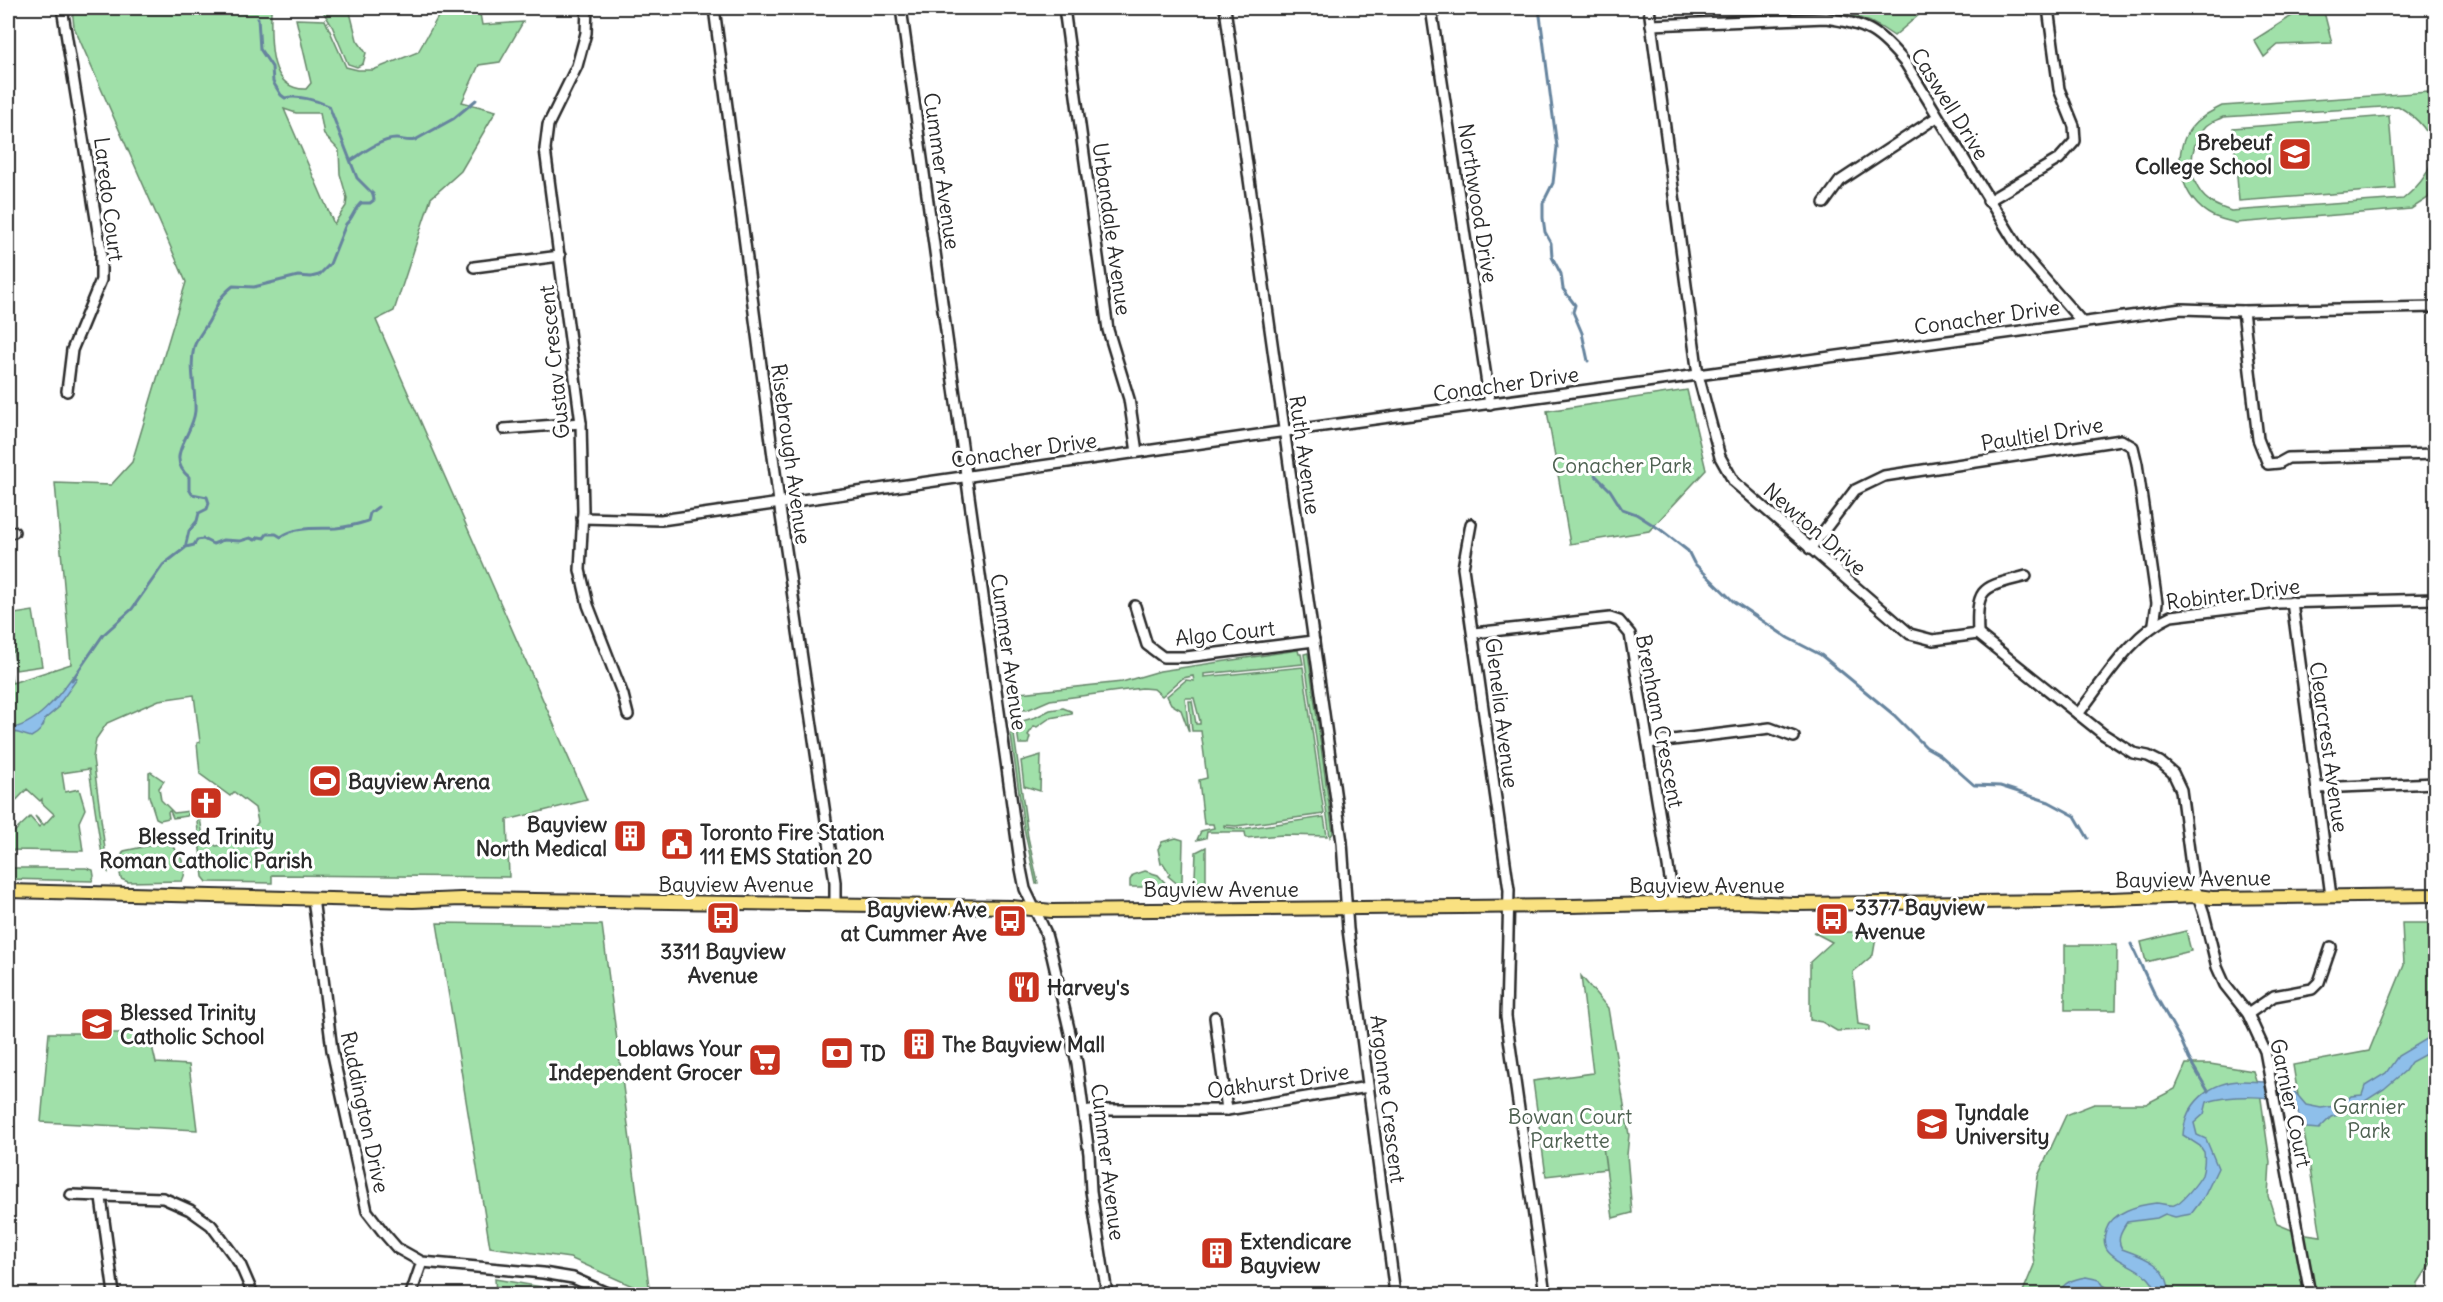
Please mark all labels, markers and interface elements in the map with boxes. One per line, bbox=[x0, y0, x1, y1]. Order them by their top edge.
street label: Caswell Drive bbox=[1905, 43, 1995, 165]
street label: Cummer Avenue bbox=[918, 91, 966, 251]
street label: Northwood Drive bbox=[1452, 121, 1504, 285]
place label: Brebeuf College School bbox=[2135, 129, 2273, 180]
street label: Laredo Court bbox=[88, 135, 130, 263]
school or university icon: Brebeuf College School bbox=[2277, 136, 2313, 172]
street label: Urbandale Avenue bbox=[1087, 141, 1137, 317]
street label: Gustav Crescent bbox=[533, 284, 575, 440]
street label: Conacher Drive bbox=[1912, 293, 2062, 341]
street label: Conacher Drive bbox=[1431, 360, 1581, 408]
street label: Risebrough Avenue bbox=[765, 362, 817, 546]
street label: Ruth Avenue bbox=[1283, 394, 1327, 516]
street label: Paultiel Drive bbox=[1979, 411, 2105, 457]
street label: Conacher Drive bbox=[949, 426, 1099, 474]
park label: Conacher Park bbox=[1552, 452, 1692, 479]
street label: Newton Drive bbox=[1758, 477, 1872, 581]
street label: Cummer Avenue bbox=[985, 572, 1033, 732]
street label: Robinter Drive bbox=[2165, 572, 2301, 616]
street label: Algo Court bbox=[1174, 614, 1276, 652]
street label: Brenham Crescent bbox=[1630, 632, 1690, 810]
street label: Glenelia Avenue bbox=[1479, 636, 1525, 790]
street label: Clearcrest Avenue bbox=[2304, 660, 2354, 834]
sports icon: Bayview Arena bbox=[307, 763, 343, 799]
place label: Bayview Arena bbox=[348, 768, 490, 795]
church icon: Blessed Trinity Roman Catholic Parish bbox=[188, 785, 224, 821]
place label: Bayview North Medical bbox=[476, 811, 607, 862]
building icon: Bayview North Medical bbox=[612, 818, 648, 854]
place label: Toronto Fire Station 111 EMS Station 20 bbox=[700, 819, 884, 870]
place label: Blessed Trinity Roman Catholic Parish bbox=[99, 823, 313, 874]
public building icon: Toronto Fire Station 111 EMS Station 20 bbox=[659, 826, 695, 862]
street label: Bayview Avenue bbox=[2115, 864, 2271, 894]
street label: Bayview Avenue bbox=[658, 871, 814, 898]
street label: Bayview Avenue bbox=[1629, 872, 1785, 899]
street label: Bayview Avenue bbox=[1143, 876, 1299, 903]
place label: 3377 Bayview Avenue bbox=[1855, 894, 1985, 945]
place label: Bayview Ave at Cummer Ave bbox=[841, 896, 987, 947]
bus stop icon: 3311 Bayview Avenue bbox=[705, 900, 741, 936]
bus stop icon: 3377 Bayview Avenue bbox=[1814, 901, 1850, 937]
bus stop icon: Bayview Ave at Cummer Ave bbox=[992, 903, 1028, 939]
place label: 3311 Bayview Avenue bbox=[660, 938, 786, 989]
restaurant icon: Harvey's bbox=[1006, 969, 1042, 1005]
place label: Harvey's bbox=[1047, 974, 1130, 1001]
place label: Blessed Trinity Catholic School bbox=[120, 999, 265, 1050]
school or university icon: Blessed Trinity Catholic School bbox=[79, 1006, 115, 1042]
street label: Argonne Crescent bbox=[1364, 1013, 1412, 1185]
building icon: The Bayview Mall bbox=[901, 1026, 937, 1062]
street label: Ruddington Drive bbox=[335, 1029, 395, 1195]
place label: The Bayview Mall bbox=[942, 1031, 1105, 1058]
place label: Loblaws Your Independent Grocer bbox=[549, 1035, 742, 1086]
bank icon: TD bbox=[819, 1035, 855, 1071]
street label: Garnier Court bbox=[2264, 1036, 2318, 1170]
place label: TD bbox=[860, 1040, 886, 1067]
supermarket icon: Loblaws Your Independent Grocer bbox=[747, 1042, 783, 1078]
street label: Oakhurst Drive bbox=[1205, 1058, 1351, 1104]
street label: Cummer Avenue bbox=[1085, 1082, 1131, 1242]
park label: Garnier Park bbox=[2333, 1093, 2406, 1144]
place label: Tyndale University bbox=[1955, 1099, 2049, 1150]
park label: Bowan Court Parkette bbox=[1508, 1103, 1632, 1154]
school or university icon: Tyndale University bbox=[1914, 1106, 1950, 1142]
place label: Extendicare Bayview bbox=[1240, 1228, 1352, 1279]
building icon: Extendicare Bayview bbox=[1199, 1235, 1235, 1271]

